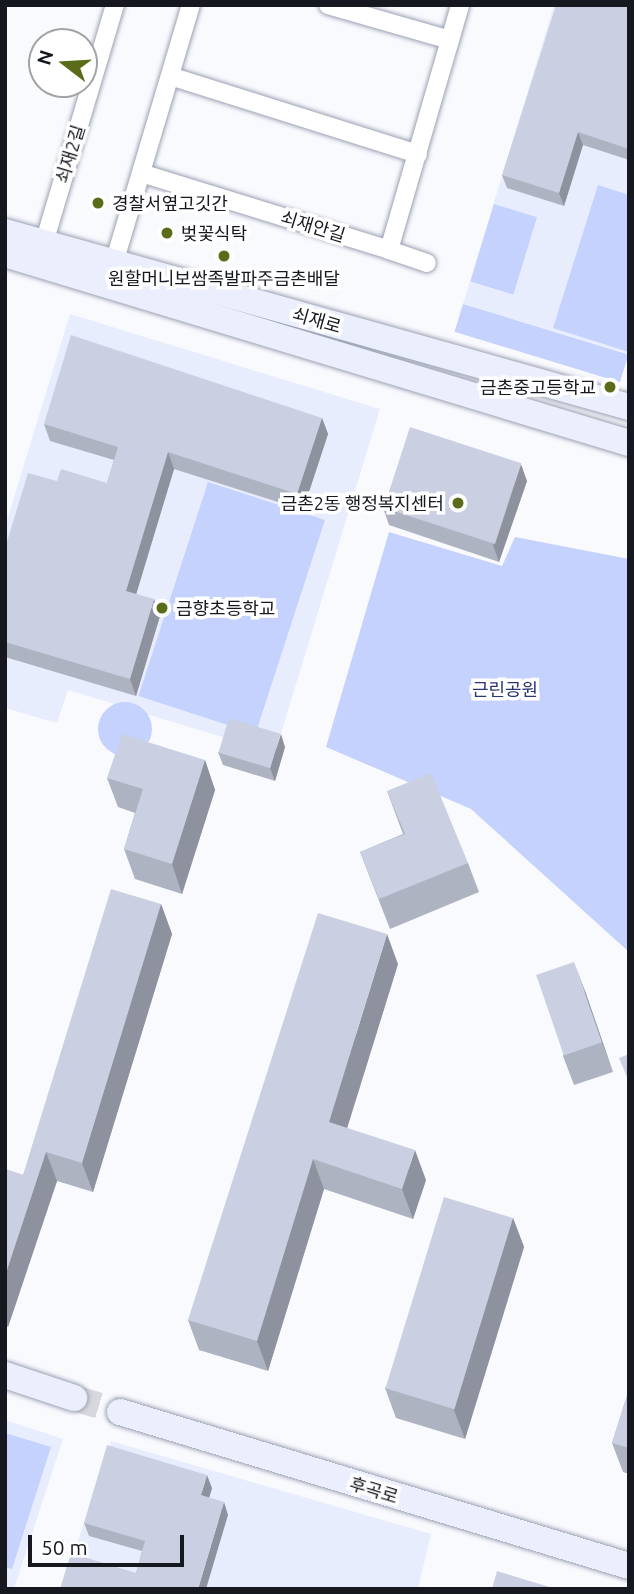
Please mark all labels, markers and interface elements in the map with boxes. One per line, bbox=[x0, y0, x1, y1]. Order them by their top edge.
north arrow bbox=[28, 28, 98, 98]
text: N bbox=[32, 47, 57, 67]
street label: 쇠재2길 bbox=[51, 122, 89, 186]
place label: 경찰서옆고깃간 bbox=[112, 192, 228, 214]
marker: 경찰서옆고깃간 bbox=[90, 195, 106, 211]
street label: 쇠재안길 bbox=[278, 206, 348, 246]
place label: 벚꽃식탁 bbox=[181, 222, 247, 244]
marker: 벚꽃식탁 bbox=[159, 225, 175, 241]
marker: 원할머니보쌈족발파주금촌배달 bbox=[216, 248, 232, 264]
place label: 원할머니보쌈족발파주금촌배달 bbox=[108, 267, 340, 289]
street label: 쇠재로 bbox=[290, 303, 344, 337]
place label: 금촌중고등학교 bbox=[480, 376, 596, 398]
marker: 금촌중고등학교 bbox=[602, 379, 618, 395]
place label: 금촌2동 행정복지센터 bbox=[281, 492, 444, 514]
marker: 금촌2동 행정복지센터 bbox=[450, 495, 466, 511]
place label: 금향초등학교 bbox=[176, 597, 275, 619]
marker: 금향초등학교 bbox=[154, 600, 170, 616]
park label: 근린공원 bbox=[472, 678, 538, 700]
street label: 후곡로 bbox=[347, 1472, 401, 1508]
scale bar bbox=[32, 1520, 187, 1564]
text: 50 m bbox=[41, 1535, 88, 1559]

